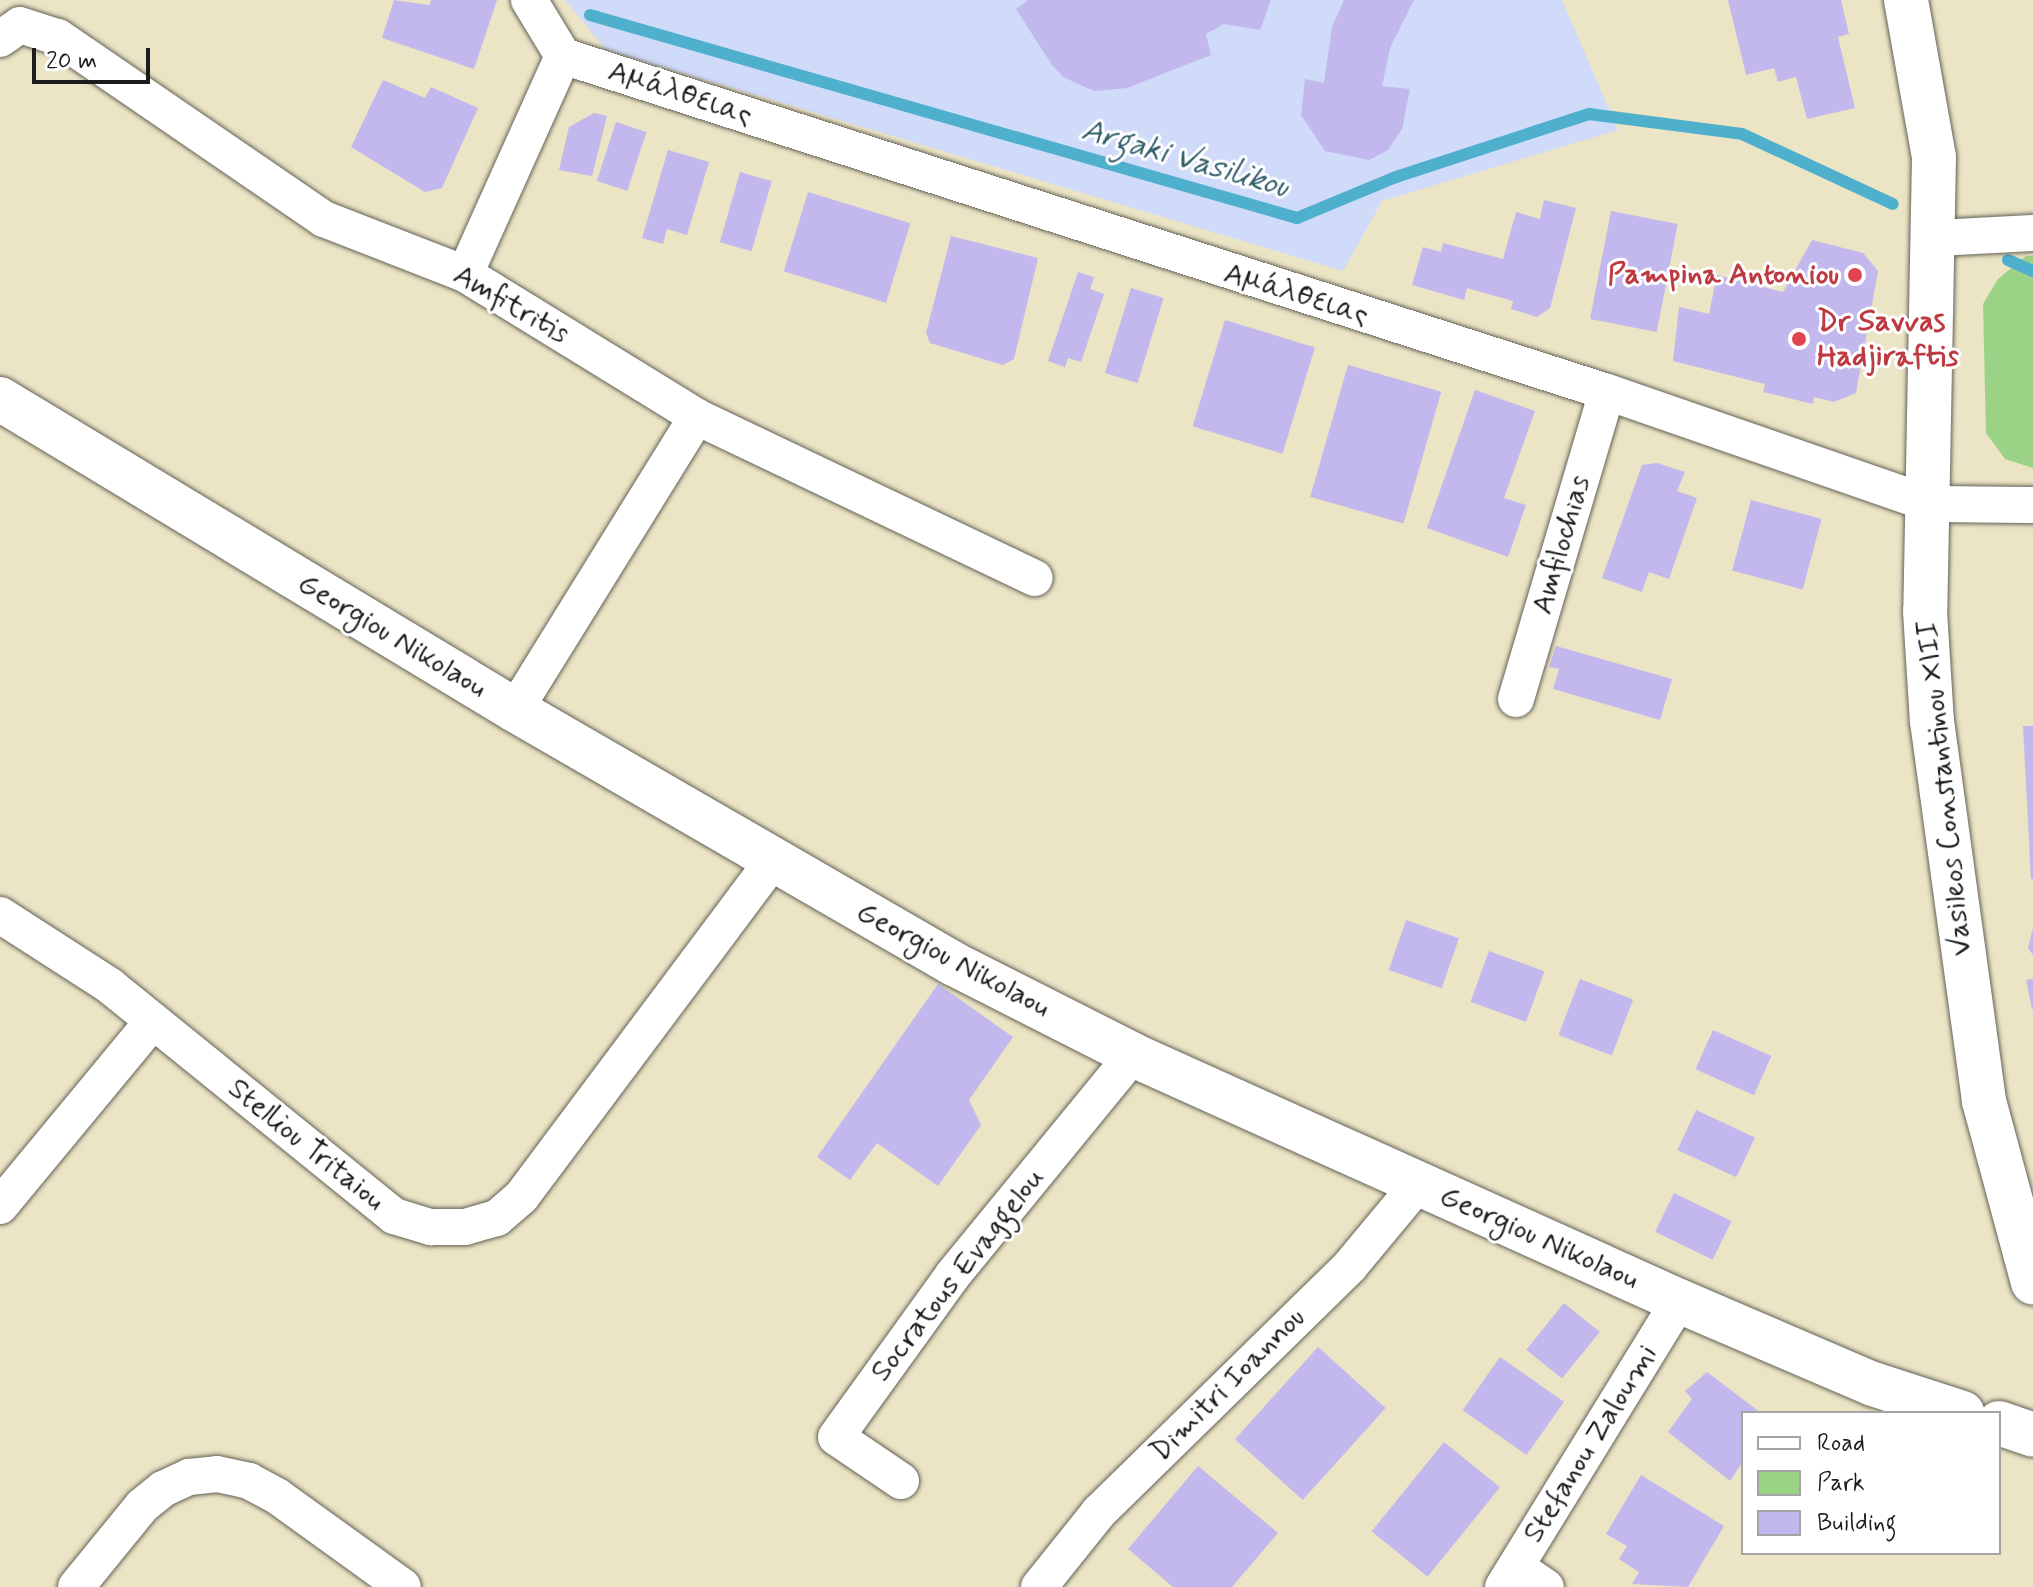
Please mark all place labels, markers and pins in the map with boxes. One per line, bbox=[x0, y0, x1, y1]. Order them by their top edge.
place label: Pampina Antoniou bbox=[1608, 257, 1839, 293]
marker: Pampina Antoniou bbox=[1846, 266, 1864, 284]
place label: Dr Savvas Hadjiraftis bbox=[1817, 304, 1959, 374]
marker: Dr Savvas Hadjiraftis bbox=[1788, 328, 1810, 350]

